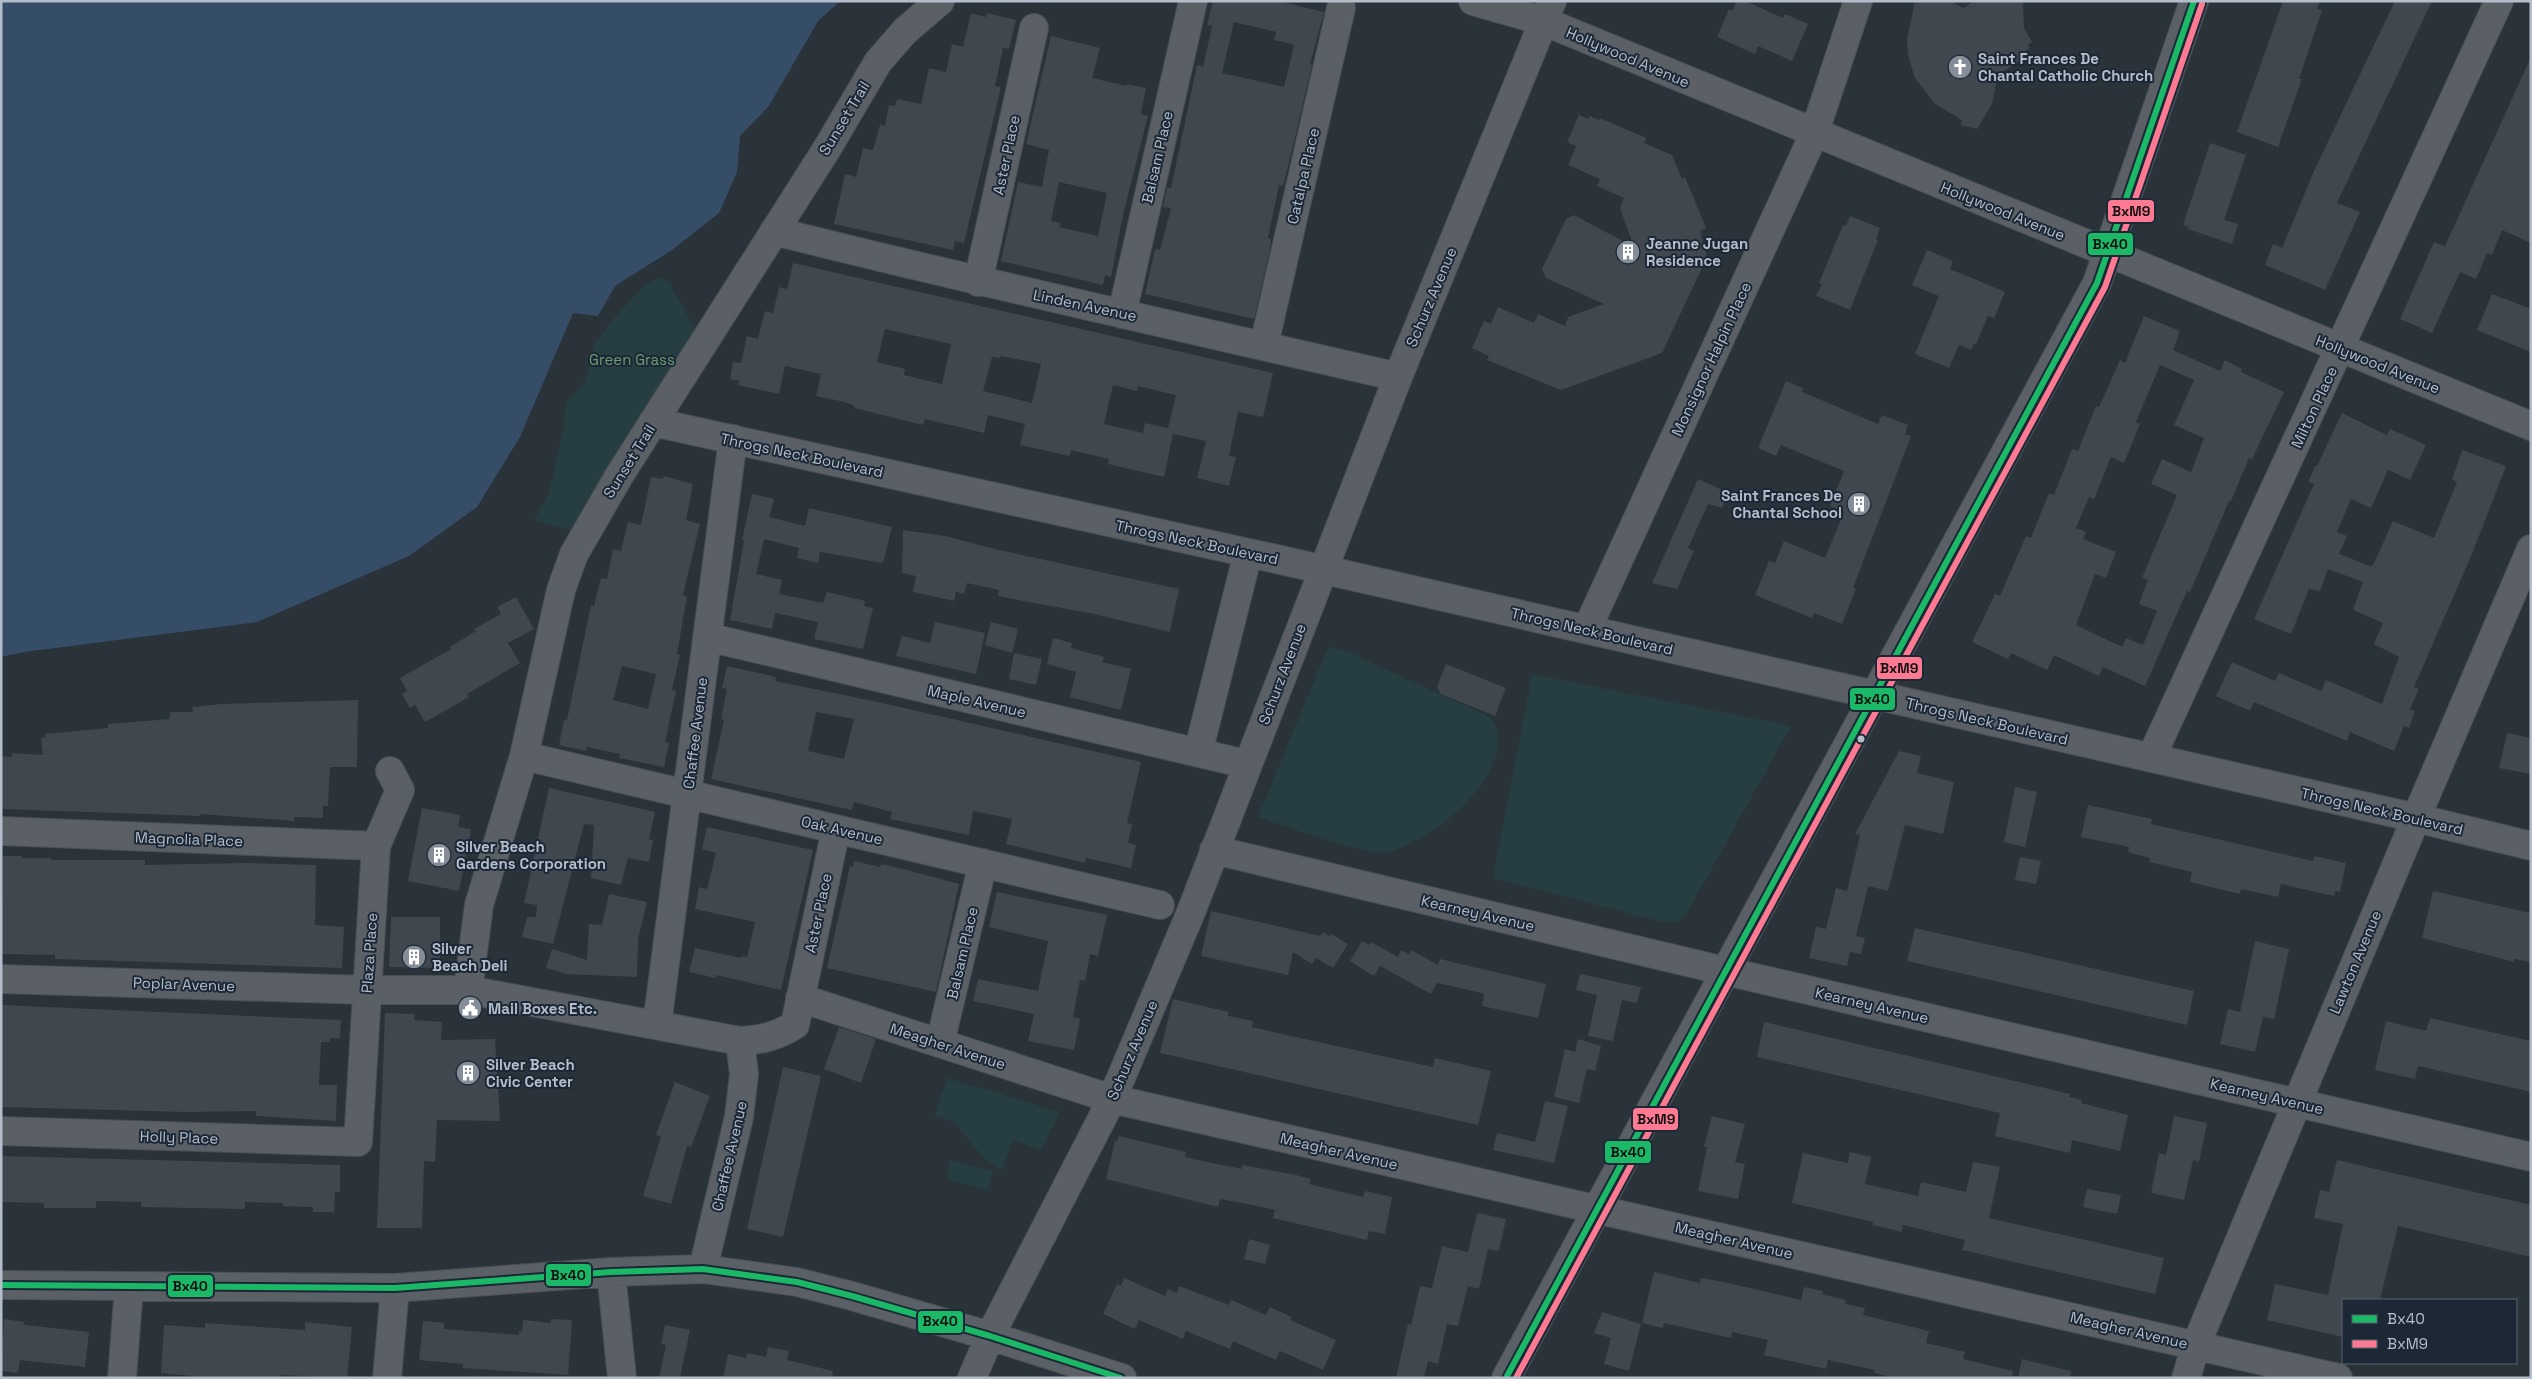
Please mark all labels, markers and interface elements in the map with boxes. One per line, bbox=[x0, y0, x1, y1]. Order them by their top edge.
street label: Hollywood Avenue bbox=[1563, 22, 1693, 92]
place label: Saint Frances De Chantal Catholic Church bbox=[1978, 49, 2153, 85]
church icon: Saint Frances De Chantal Catholic Church bbox=[1947, 54, 1973, 80]
street label: Sunset Trail bbox=[814, 77, 874, 159]
street label: Balsam Place bbox=[1137, 109, 1177, 205]
street label: Aster Place bbox=[988, 113, 1024, 197]
street label: Catalpa Place bbox=[1283, 126, 1323, 226]
street label: Hollywood Avenue bbox=[1938, 177, 2068, 245]
line badge: BxM9 bbox=[2107, 199, 2155, 223]
text: BxM9 bbox=[2112, 202, 2150, 220]
line badge: Bx40 bbox=[2087, 232, 2134, 256]
place label: Jeanne Jugan Residence bbox=[1646, 234, 1748, 270]
text: Bx40 bbox=[2092, 235, 2128, 253]
building icon: Jeanne Jugan Residence bbox=[1615, 239, 1641, 265]
street label: Schurz Avenue bbox=[1401, 244, 1461, 350]
street label: Monsignor Halpin Place bbox=[1667, 279, 1755, 439]
street label: Linden Avenue bbox=[1031, 285, 1139, 325]
street label: Hollywood Avenue bbox=[2313, 330, 2443, 398]
park label: Green Grass bbox=[589, 350, 675, 369]
street label: Milton Place bbox=[2287, 363, 2341, 451]
street label: Sunset Trail bbox=[599, 421, 659, 501]
street label: Throgs Neck Boulevard bbox=[719, 428, 885, 482]
place label: Saint Frances De Chantal School bbox=[1721, 486, 1842, 522]
building icon: Saint Frances De Chantal School bbox=[1846, 491, 1872, 517]
street label: Throgs Neck Boulevard bbox=[1114, 515, 1280, 569]
street label: Throgs Neck Boulevard bbox=[1509, 603, 1675, 659]
street label: Schurz Avenue bbox=[1254, 621, 1310, 727]
line badge: BxM9 bbox=[1876, 656, 1923, 680]
text: BxM9 bbox=[1880, 659, 1918, 677]
street label: Chaffee Avenue bbox=[679, 676, 711, 790]
street label: Maple Avenue bbox=[926, 680, 1028, 722]
line badge: Bx40 bbox=[1849, 687, 1896, 711]
text: Bx40 bbox=[1854, 690, 1890, 708]
street label: Throgs Neck Boulevard bbox=[1904, 693, 2070, 749]
unlabelled marker bbox=[1856, 734, 1866, 744]
street label: Throgs Neck Boulevard bbox=[2299, 783, 2465, 839]
street label: Oak Avenue bbox=[799, 811, 885, 849]
street label: Magnolia Place bbox=[135, 828, 244, 850]
place label: Silver Beach Gardens Corporation bbox=[456, 837, 606, 873]
building icon: Silver Beach Gardens Corporation bbox=[426, 842, 452, 868]
street label: Aster Place bbox=[800, 871, 836, 955]
street label: Kearney Avenue bbox=[1419, 891, 1537, 935]
street label: Balsam Place bbox=[942, 905, 982, 1001]
street label: Lawton Avenue bbox=[2325, 907, 2385, 1017]
street label: Plaza Place bbox=[357, 912, 381, 994]
place label: Silver Beach Deli bbox=[432, 939, 508, 975]
building icon: Silver Beach Deli bbox=[401, 944, 427, 970]
street label: Poplar Avenue bbox=[133, 973, 236, 995]
street label: Kearney Avenue bbox=[1813, 983, 1931, 1027]
public building icon: Mail Boxes Etc. bbox=[457, 995, 483, 1021]
street label: Schurz Avenue bbox=[1102, 997, 1162, 1103]
place label: Mail Boxes Etc. bbox=[488, 999, 597, 1018]
street label: Meagher Avenue bbox=[888, 1018, 1008, 1074]
place label: Silver Beach Civic Center bbox=[486, 1055, 575, 1091]
building icon: Silver Beach Civic Center bbox=[455, 1060, 481, 1086]
street label: Kearney Avenue bbox=[2208, 1074, 2326, 1118]
street label: Chaffee Avenue bbox=[707, 1099, 751, 1213]
line badge: BxM9 bbox=[1632, 1107, 1679, 1131]
text: BxM9 bbox=[1637, 1110, 1675, 1128]
street label: Holly Place bbox=[139, 1126, 219, 1148]
street label: Meagher Avenue bbox=[1278, 1128, 1400, 1174]
line badge: Bx40 bbox=[1604, 1140, 1652, 1164]
text: Bx40 bbox=[1610, 1143, 1646, 1161]
street label: Meagher Avenue bbox=[1673, 1217, 1795, 1263]
line badge: Bx40 bbox=[545, 1263, 592, 1287]
text: Bx40 bbox=[550, 1266, 586, 1284]
line badge: Bx40 bbox=[167, 1274, 214, 1298]
text: Bx40 bbox=[172, 1277, 208, 1295]
legend bbox=[2342, 1299, 2517, 1364]
street label: Meagher Avenue bbox=[2068, 1307, 2190, 1353]
text: Bx40 bbox=[2387, 1309, 2425, 1328]
line badge: Bx40 bbox=[917, 1310, 964, 1334]
text: Bx40 bbox=[922, 1312, 958, 1330]
text: BxM9 bbox=[2387, 1334, 2428, 1353]

